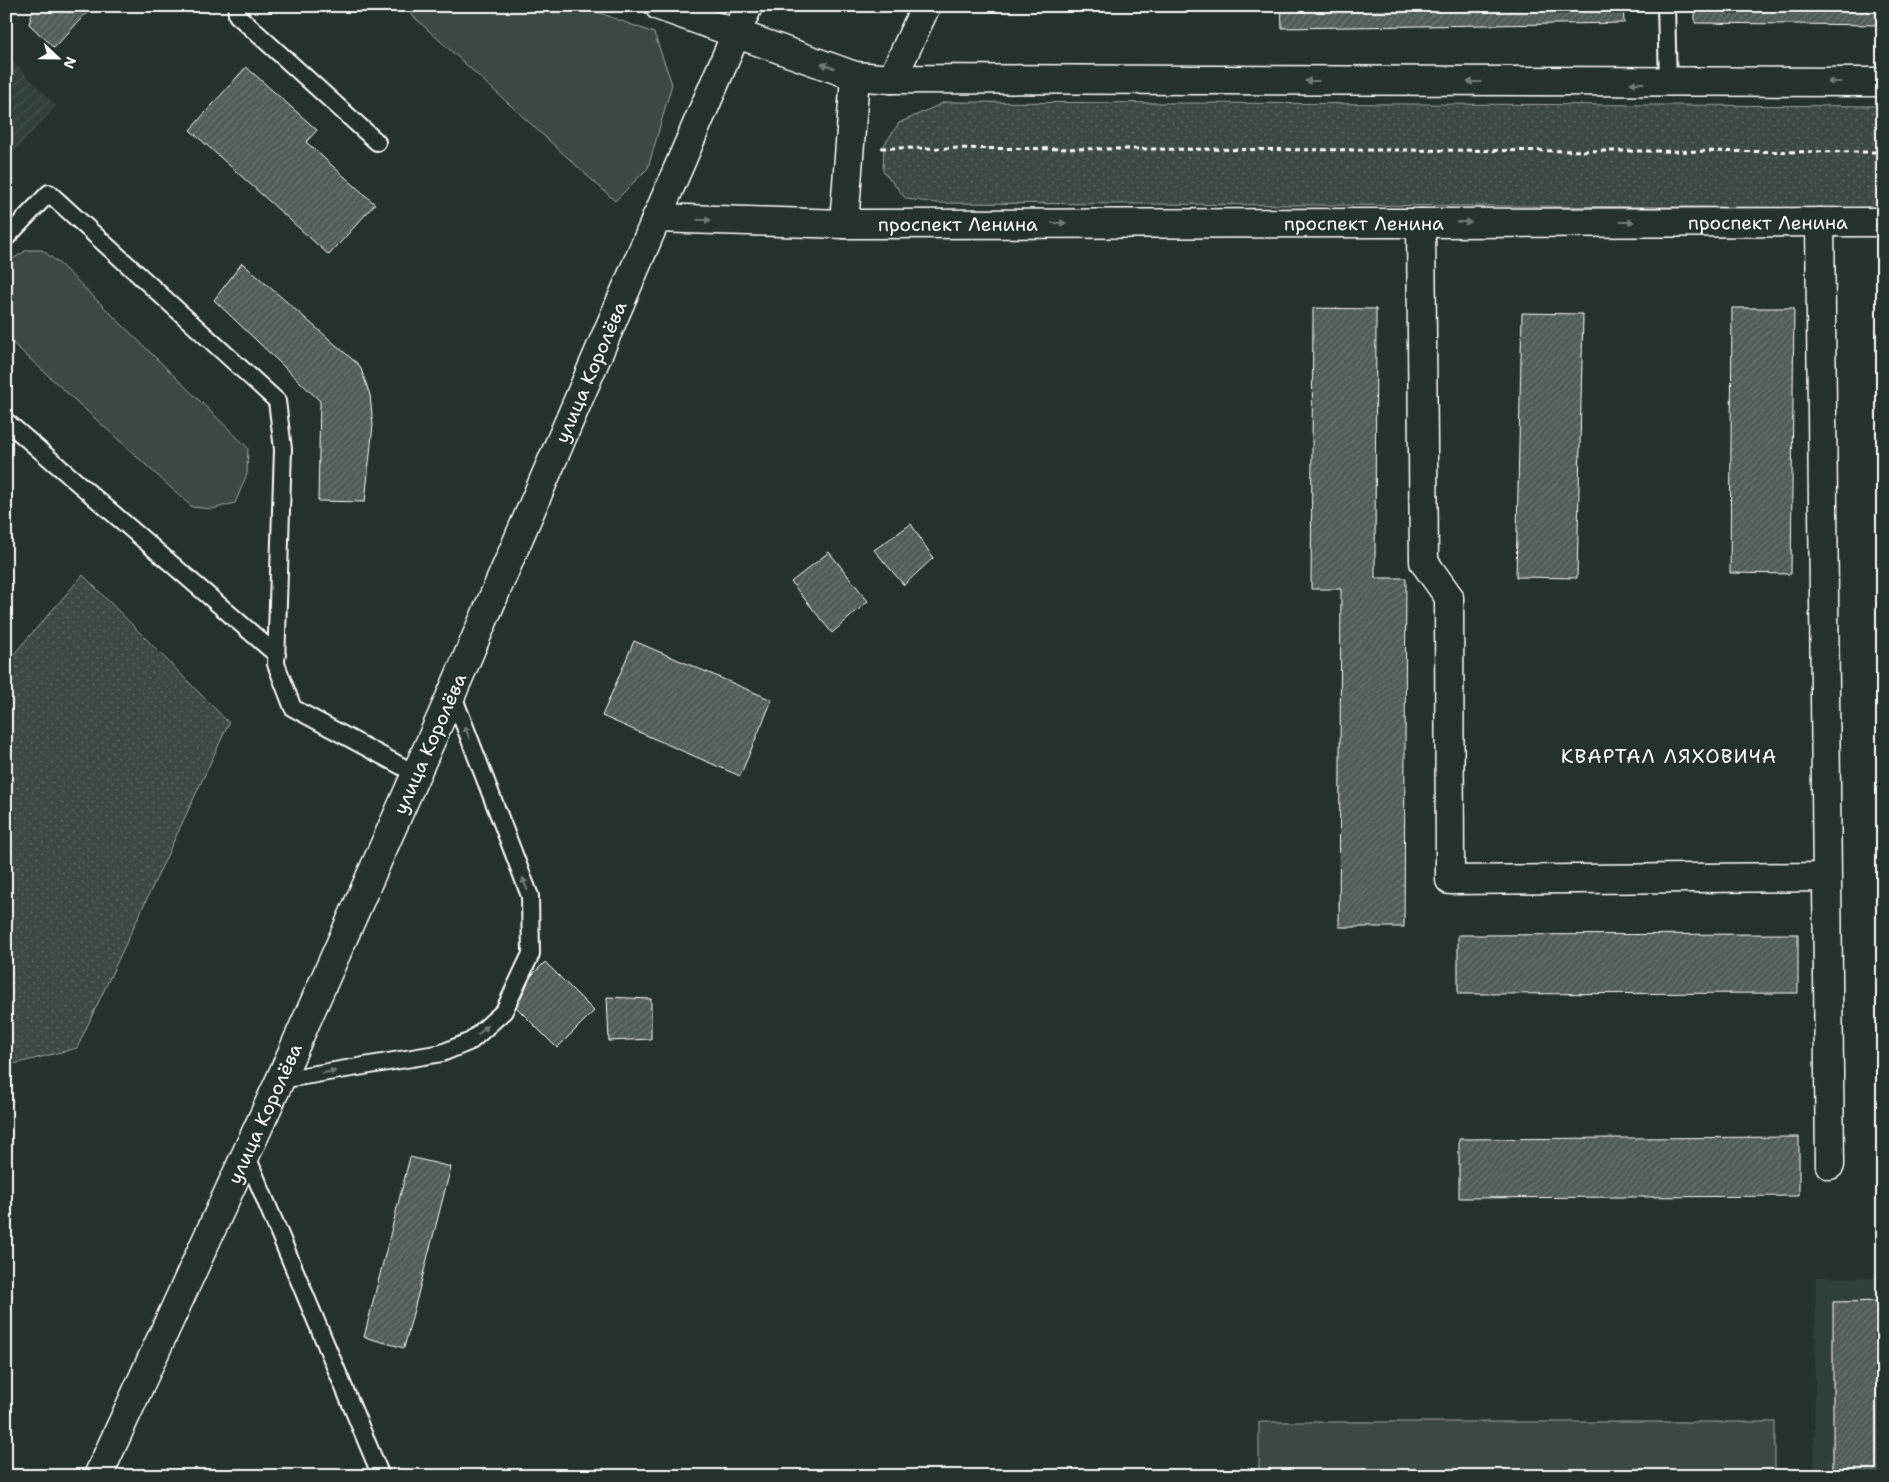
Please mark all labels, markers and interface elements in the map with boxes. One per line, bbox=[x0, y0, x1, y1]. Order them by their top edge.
north arrow bbox=[32, 32, 82, 82]
text: N bbox=[60, 54, 80, 71]
one-way arrow bbox=[820, 62, 835, 70]
one-way arrow bbox=[1303, 77, 1319, 85]
one-way arrow bbox=[1466, 78, 1482, 86]
one-way arrow bbox=[1628, 79, 1644, 87]
one-way arrow bbox=[1826, 79, 1842, 87]
street label: проспект Ленина bbox=[1284, 210, 1444, 236]
street label: проспект Ленина bbox=[1688, 210, 1848, 235]
street label: проспект Ленина bbox=[878, 211, 1038, 236]
one-way arrow bbox=[697, 216, 713, 224]
one-way arrow bbox=[1457, 218, 1473, 226]
one-way arrow bbox=[1619, 218, 1635, 226]
one-way arrow bbox=[1052, 219, 1068, 227]
street label: улица Королёва bbox=[549, 297, 632, 447]
street label: улица Королёва bbox=[387, 669, 472, 818]
one-way arrow bbox=[463, 725, 471, 740]
district label: КВАРТАЛ ЛЯХОВИЧА bbox=[1561, 743, 1777, 769]
one-way arrow bbox=[521, 877, 529, 891]
one-way arrow bbox=[476, 1025, 489, 1036]
street label: улица Королёва bbox=[222, 1039, 307, 1188]
one-way arrow bbox=[321, 1068, 337, 1076]

